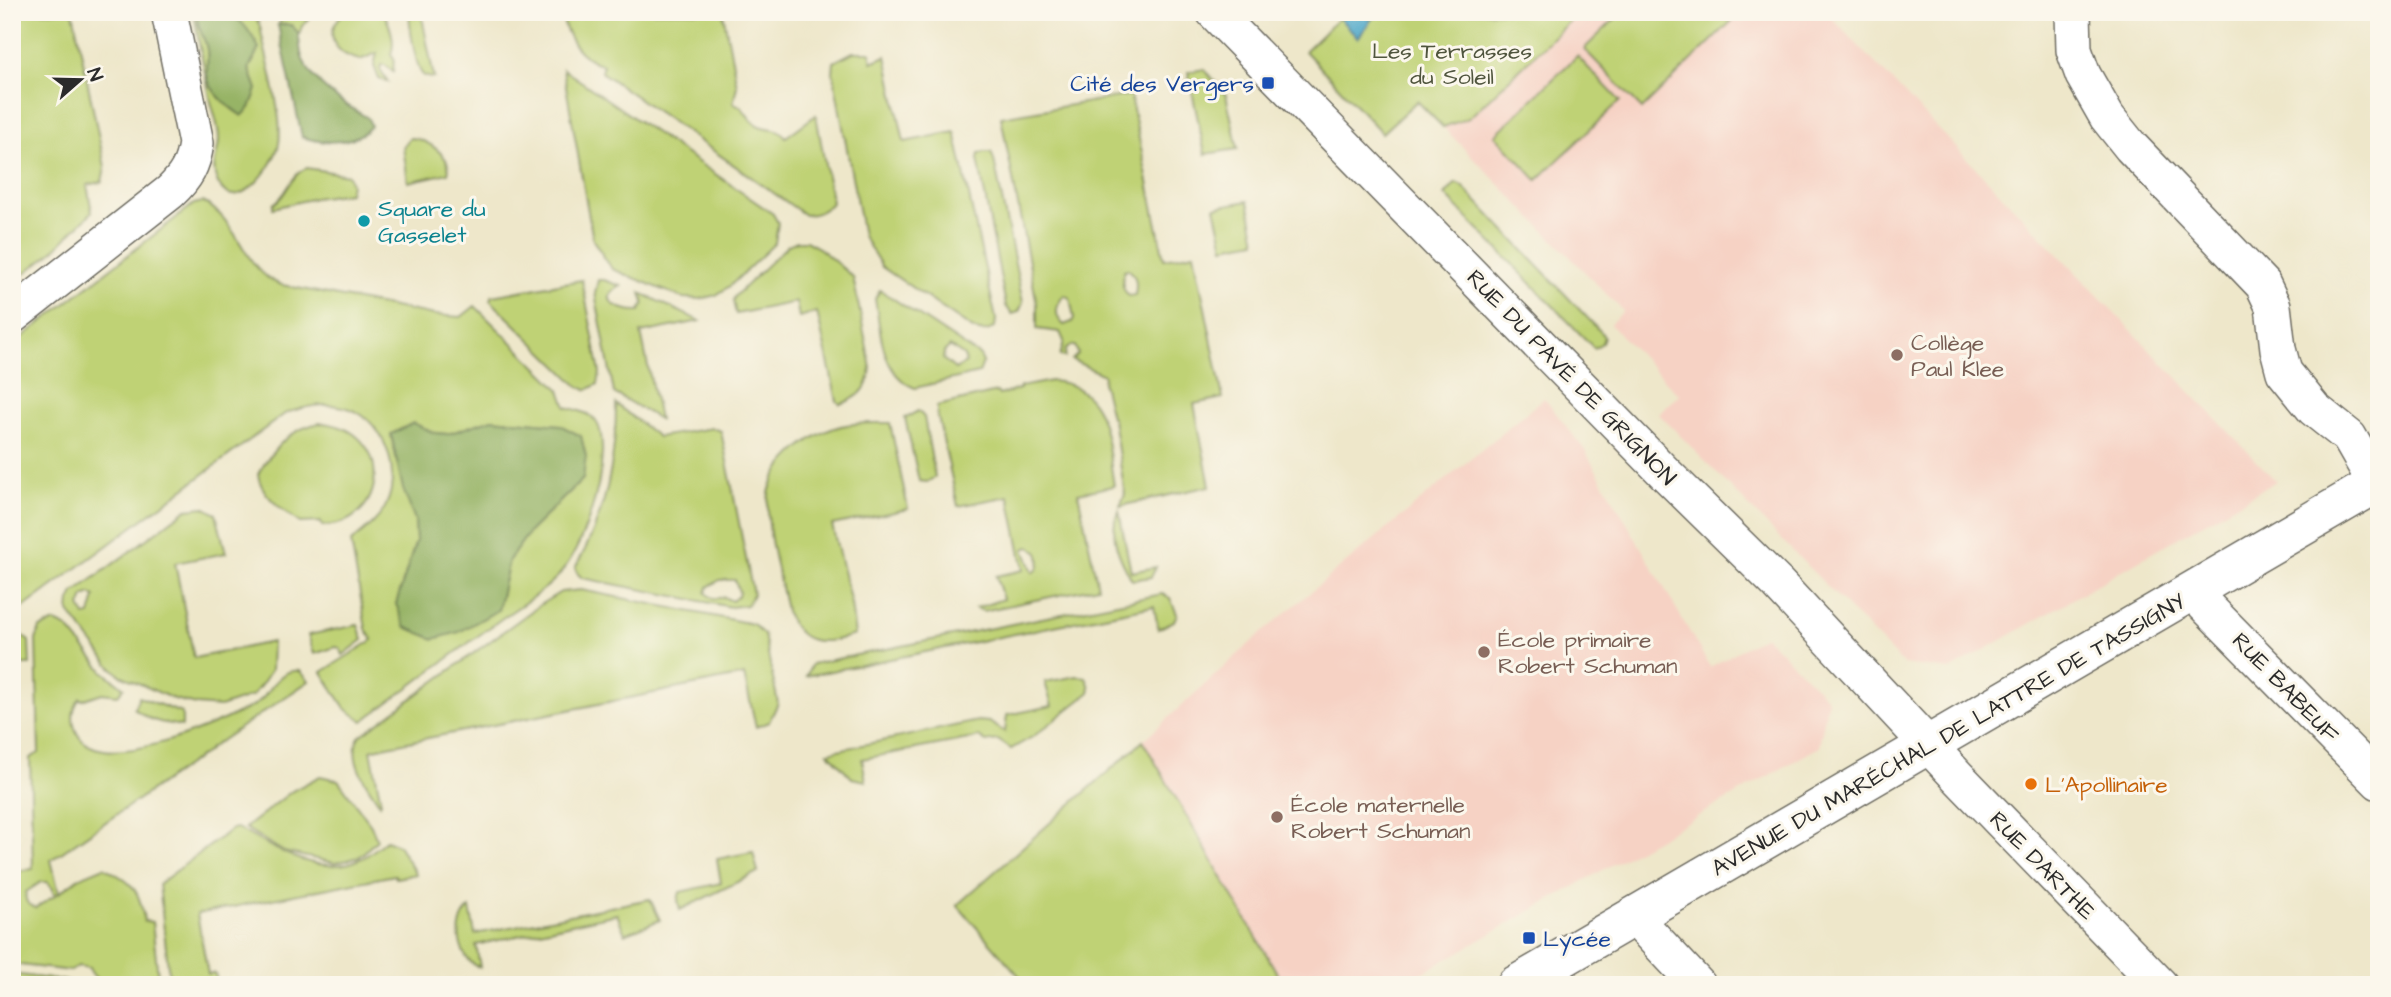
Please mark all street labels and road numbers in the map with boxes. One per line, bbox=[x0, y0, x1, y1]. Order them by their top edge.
street label: RUE DU PAVÉ DE GRIGNON bbox=[1459, 262, 1683, 493]
street label: AVENUE DU MARÉCHAL DE LATTRE DE TASSIGNY bbox=[1706, 585, 2191, 884]
street label: RUE BABEUF bbox=[2224, 625, 2346, 750]
street label: RUE DARTHE bbox=[1982, 804, 2103, 927]

